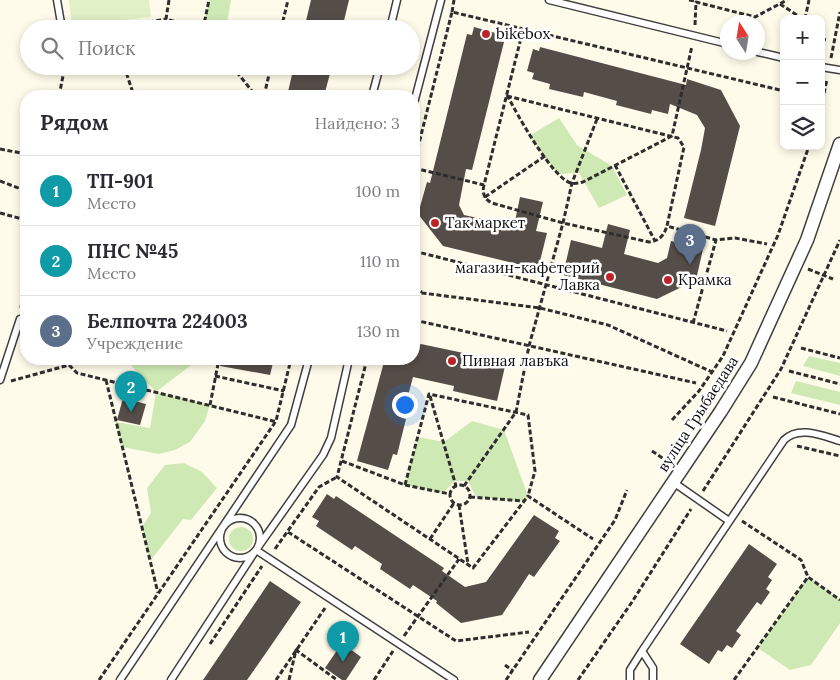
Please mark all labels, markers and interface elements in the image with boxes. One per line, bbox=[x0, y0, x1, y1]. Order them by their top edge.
north arrow bbox=[720, 15, 765, 60]
map controls bbox=[780, 15, 825, 150]
button: + bbox=[780, 15, 825, 60]
search box bbox=[20, 20, 420, 75]
place label: bikebox bbox=[496, 24, 550, 43]
marker: bikebox bbox=[480, 28, 492, 40]
icon: search bbox=[38, 34, 66, 62]
text: Поиск bbox=[78, 36, 135, 60]
button: − bbox=[780, 60, 825, 105]
button: layers bbox=[780, 105, 825, 150]
text: Рядом bbox=[40, 109, 109, 136]
text: Найдено: 3 bbox=[315, 113, 400, 133]
text: ТП-901 bbox=[87, 169, 154, 193]
text: 1 bbox=[53, 181, 59, 201]
text: 100 m bbox=[356, 181, 400, 201]
text: Место bbox=[87, 193, 136, 213]
place label: Так маркет bbox=[445, 213, 526, 232]
marker: Так маркет bbox=[429, 217, 441, 229]
pin: 3 bbox=[674, 224, 706, 265]
text: ПНС №45 bbox=[87, 239, 178, 263]
text: 2 bbox=[52, 251, 60, 271]
text: 110 m bbox=[360, 251, 400, 271]
place label: магазин-кафетерий Лавка bbox=[455, 258, 600, 294]
text: Место bbox=[87, 263, 136, 283]
place label: Крамка bbox=[678, 270, 732, 289]
marker: магазин-кафетерий Лавка bbox=[604, 271, 616, 283]
marker: Крамка bbox=[662, 274, 674, 286]
text: Белпочта 224003 bbox=[87, 309, 248, 333]
text: 3 bbox=[52, 321, 60, 341]
text: 130 m bbox=[357, 321, 400, 341]
text: Учреждение bbox=[87, 333, 183, 353]
place label: Пивная лавъка bbox=[462, 351, 569, 370]
street label: вуліца Грыбаедава bbox=[653, 352, 742, 475]
marker: Пивная лавъка bbox=[446, 355, 458, 367]
pin: 2 bbox=[115, 371, 147, 412]
your location bbox=[392, 392, 418, 418]
pin: 1 bbox=[327, 621, 359, 662]

